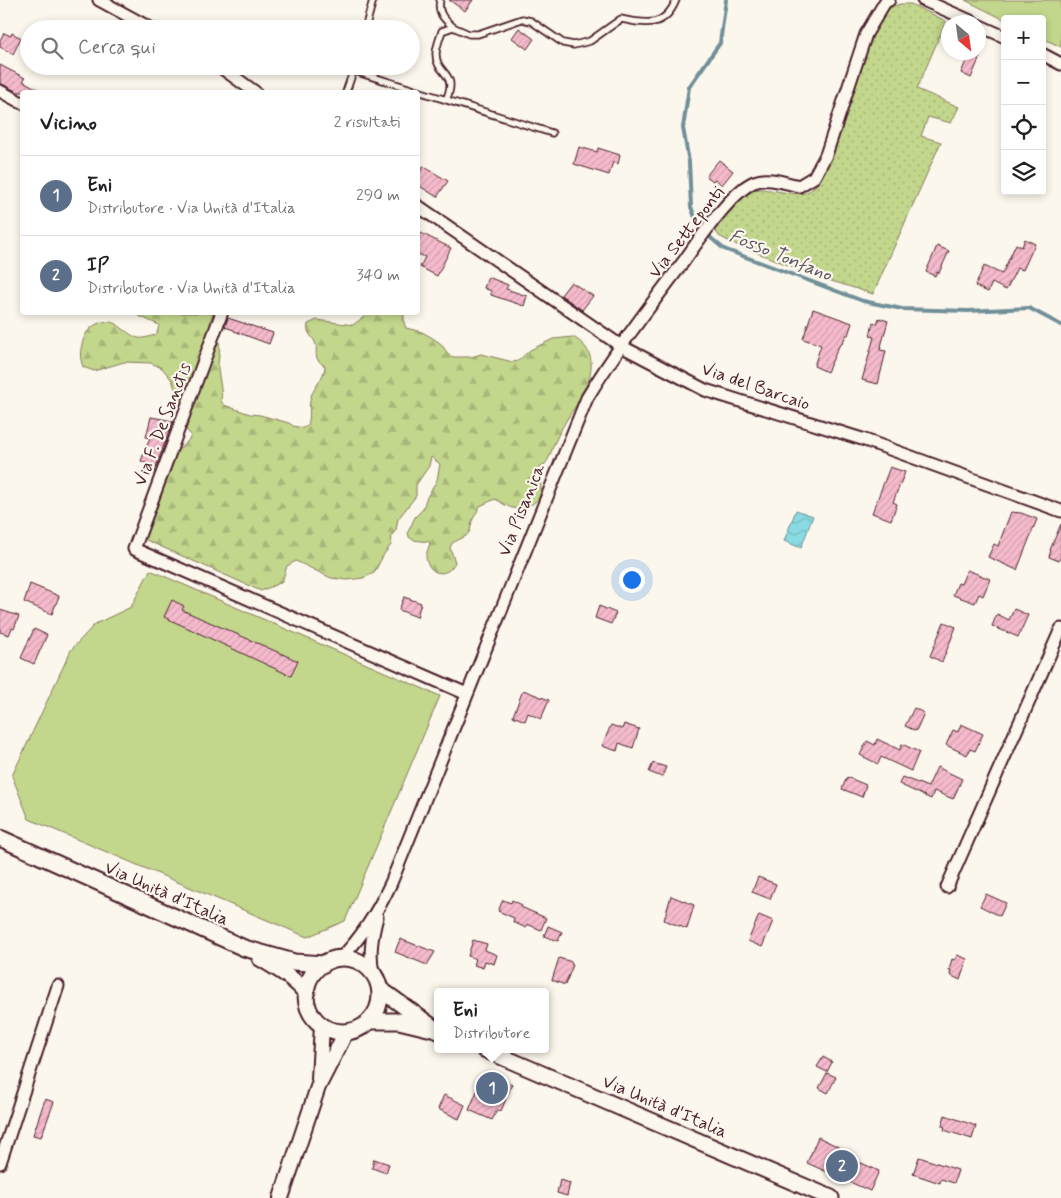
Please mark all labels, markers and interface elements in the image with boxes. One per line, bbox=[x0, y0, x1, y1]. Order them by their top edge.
north arrow bbox=[941, 15, 986, 60]
map controls bbox=[1001, 15, 1046, 195]
button: + bbox=[1001, 15, 1046, 60]
search box bbox=[20, 20, 420, 75]
icon: search bbox=[38, 34, 66, 62]
text: Cerca qui bbox=[78, 35, 156, 60]
button: − bbox=[1001, 60, 1046, 105]
button: locate bbox=[1001, 105, 1046, 150]
text: Vicino bbox=[40, 109, 97, 137]
text: 2 risultati bbox=[334, 112, 400, 133]
button: layers bbox=[1001, 150, 1046, 195]
text: Eni bbox=[87, 173, 112, 198]
street label: Via Setteponti bbox=[643, 181, 731, 284]
text: 1 bbox=[52, 185, 60, 206]
text: 290 m bbox=[356, 185, 400, 206]
text: Distributore · Via Unità d'Italia bbox=[87, 198, 296, 219]
water label: Fosso Tonfano bbox=[725, 223, 837, 288]
text: IP bbox=[87, 253, 109, 278]
text: 2 bbox=[52, 265, 60, 286]
text: 340 m bbox=[356, 265, 400, 286]
text: Distributore · Via Unità d'Italia bbox=[87, 278, 296, 299]
street label: Via del Barcaio bbox=[698, 357, 813, 417]
street label: Via F. De Sanctis bbox=[128, 359, 197, 489]
street label: Via Pisanica bbox=[492, 460, 551, 560]
your location bbox=[619, 567, 645, 593]
street label: Via Unità d'Italia bbox=[101, 856, 232, 932]
popup bbox=[434, 988, 549, 1053]
text: Eni bbox=[453, 998, 478, 1023]
text: Distributore bbox=[453, 1023, 530, 1044]
pin: 1 bbox=[476, 1069, 508, 1107]
street label: Via Unità d'Italia bbox=[598, 1070, 731, 1144]
pin: 2 bbox=[826, 1147, 858, 1185]

